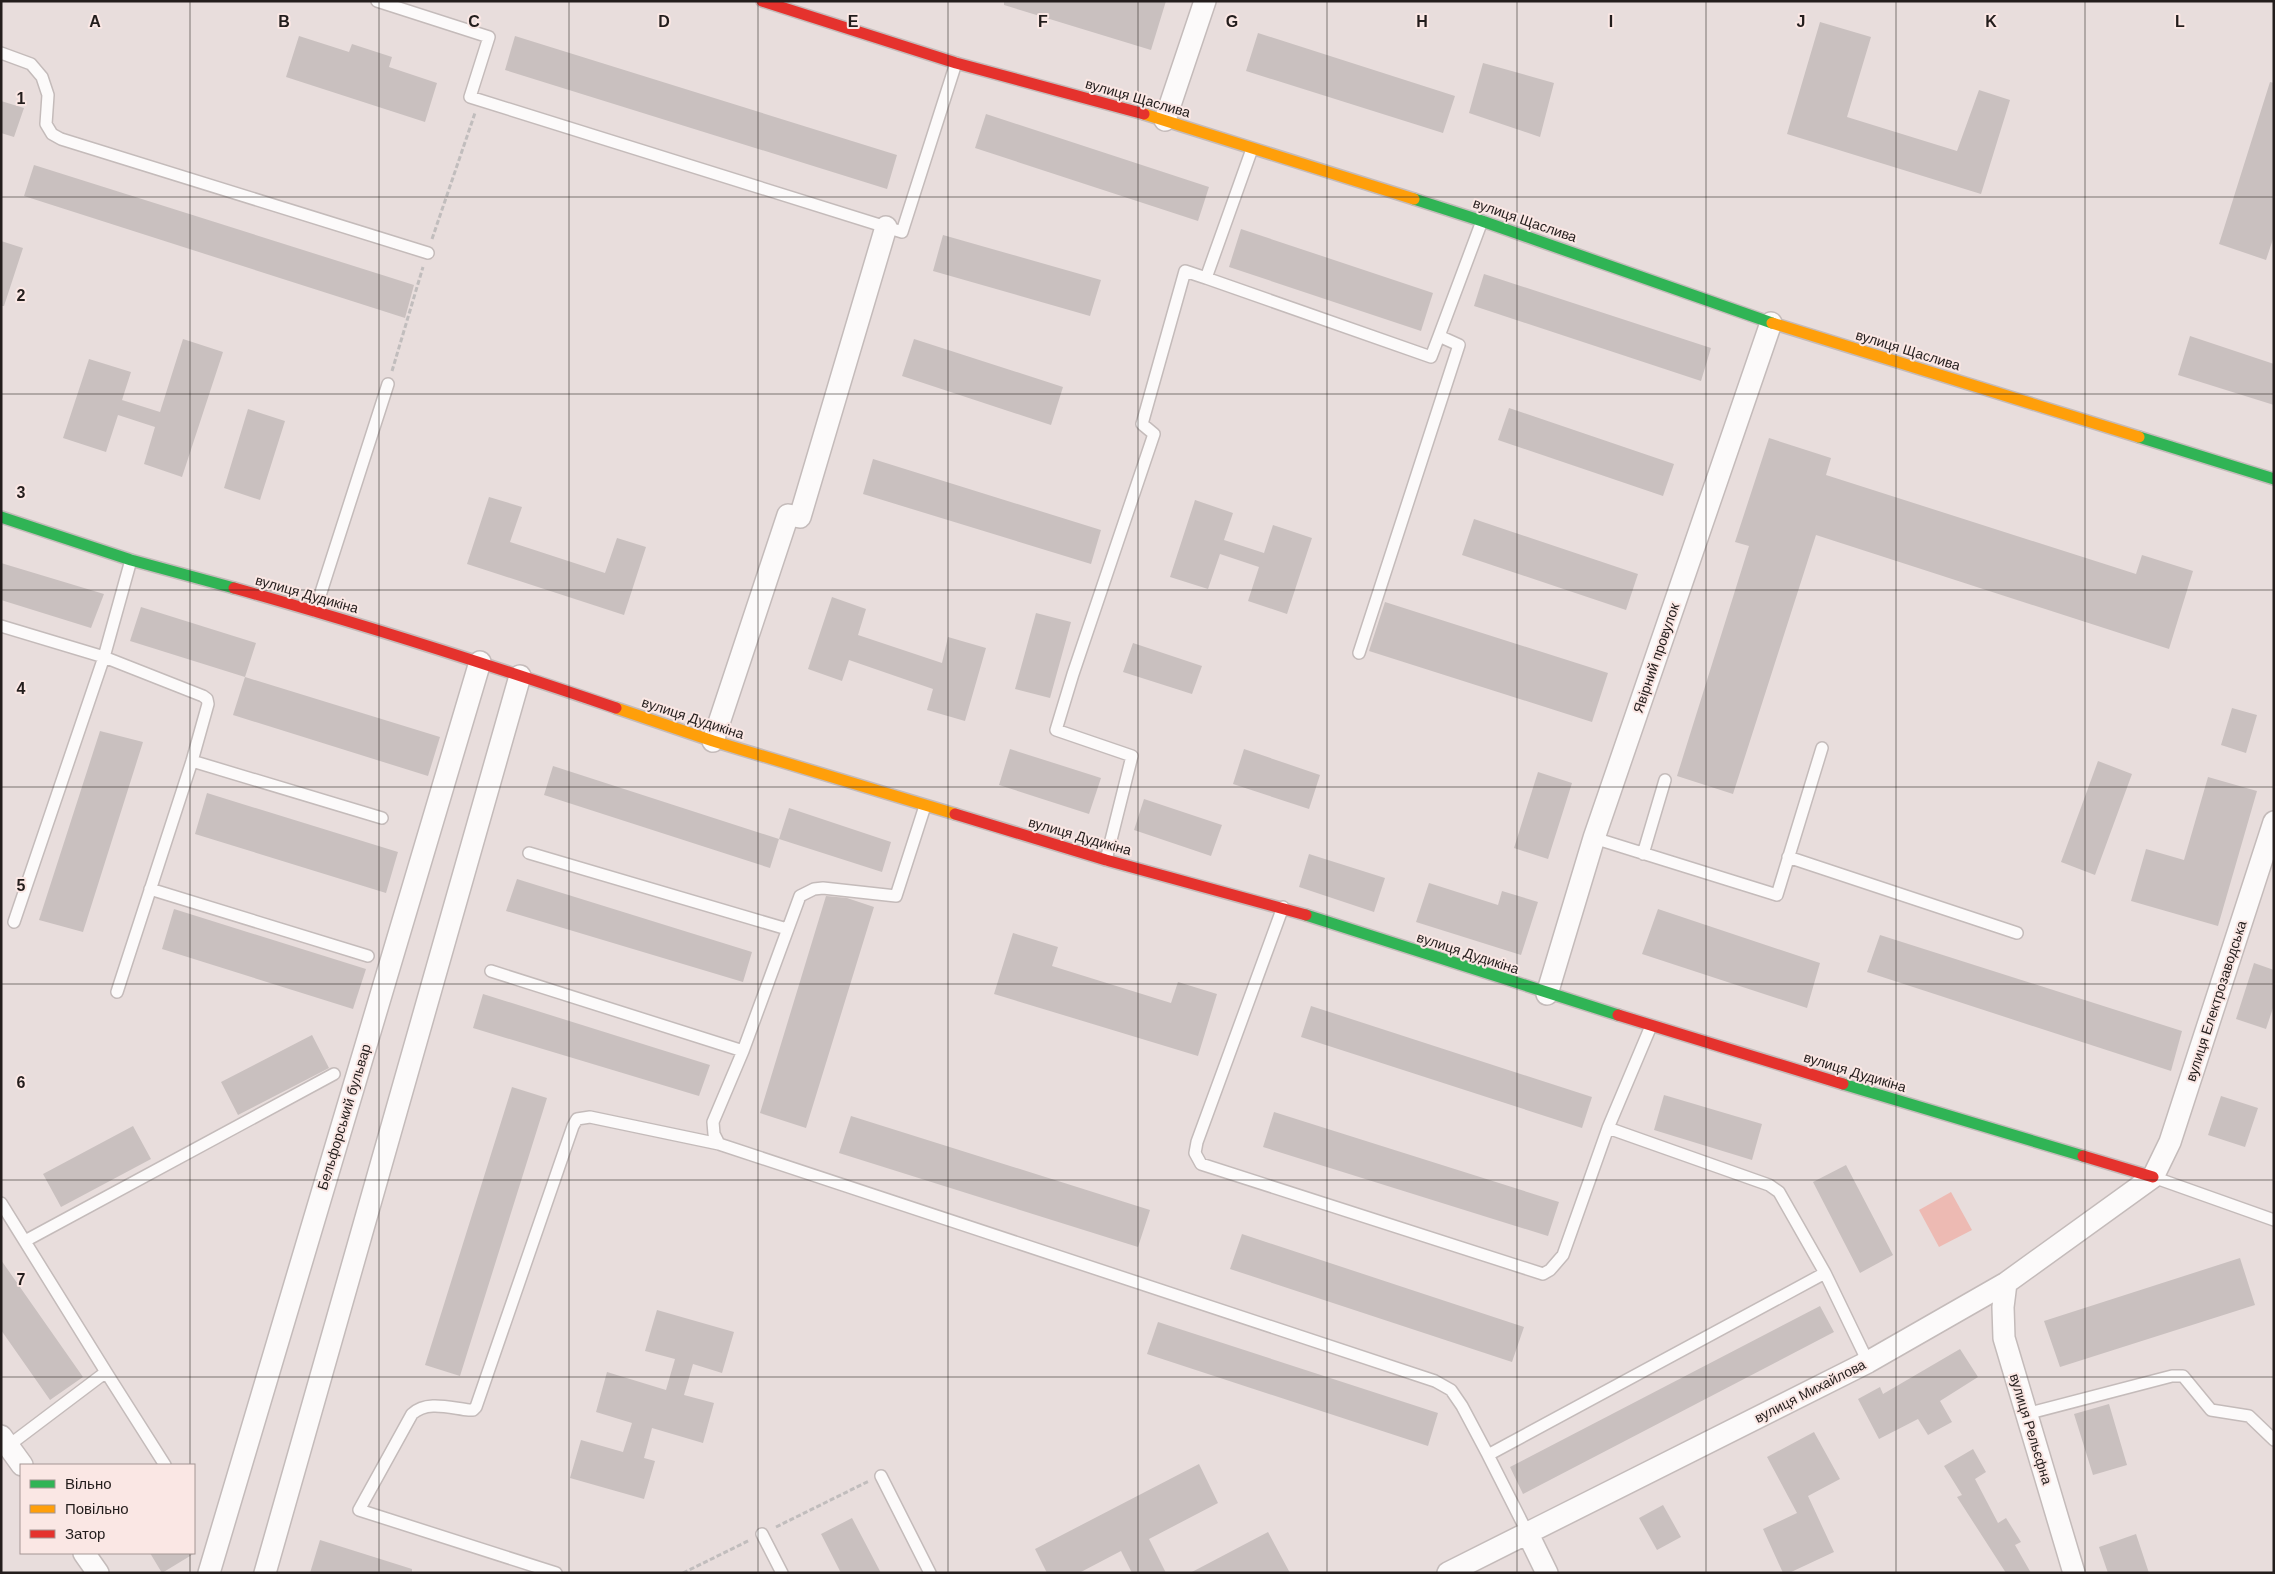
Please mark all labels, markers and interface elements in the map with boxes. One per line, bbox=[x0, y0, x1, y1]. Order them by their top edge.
text: A bbox=[89, 13, 101, 30]
text: B bbox=[278, 13, 290, 30]
text: C bbox=[468, 13, 480, 30]
text: D bbox=[658, 13, 670, 30]
text: E bbox=[848, 13, 859, 30]
text: F bbox=[1038, 13, 1048, 30]
text: G bbox=[1226, 13, 1238, 30]
text: H bbox=[1416, 13, 1428, 30]
text: I bbox=[1609, 13, 1613, 30]
text: J bbox=[1797, 13, 1805, 30]
text: K bbox=[1985, 13, 1997, 30]
text: L bbox=[2175, 13, 2185, 30]
street label: вулиця Щаслива bbox=[1084, 75, 1193, 121]
text: 1 bbox=[17, 90, 26, 107]
street label: вулиця Щаслива bbox=[1471, 195, 1579, 245]
text: 2 bbox=[17, 287, 26, 304]
street label: вулиця Щаслива bbox=[1854, 326, 1962, 374]
text: 3 bbox=[17, 484, 26, 501]
street label: вулиця Дудикіна bbox=[254, 572, 361, 616]
street label: Явірний провулок bbox=[1630, 600, 1683, 715]
text: 4 bbox=[17, 680, 26, 697]
street label: вулиця Дудикіна bbox=[640, 694, 746, 742]
street label: вулиця Дудикіна bbox=[1027, 814, 1134, 858]
text: 5 bbox=[17, 877, 26, 894]
street label: вулиця Електрозаводська bbox=[2182, 918, 2250, 1084]
street label: вулиця Дудикіна bbox=[1415, 929, 1521, 977]
street label: Бельфорський бульвар bbox=[314, 1042, 374, 1192]
street label: вулиця Дудикіна bbox=[1802, 1049, 1908, 1095]
text: 6 bbox=[17, 1074, 26, 1091]
text: 7 bbox=[17, 1271, 26, 1288]
street label: вулиця Михайлова bbox=[1752, 1356, 1868, 1426]
street label: вулиця Рельєфна bbox=[2007, 1372, 2056, 1487]
legend bbox=[20, 1464, 195, 1554]
text: Вільно bbox=[65, 1475, 112, 1492]
text: Повільно bbox=[65, 1500, 129, 1517]
text: Затор bbox=[65, 1525, 105, 1542]

